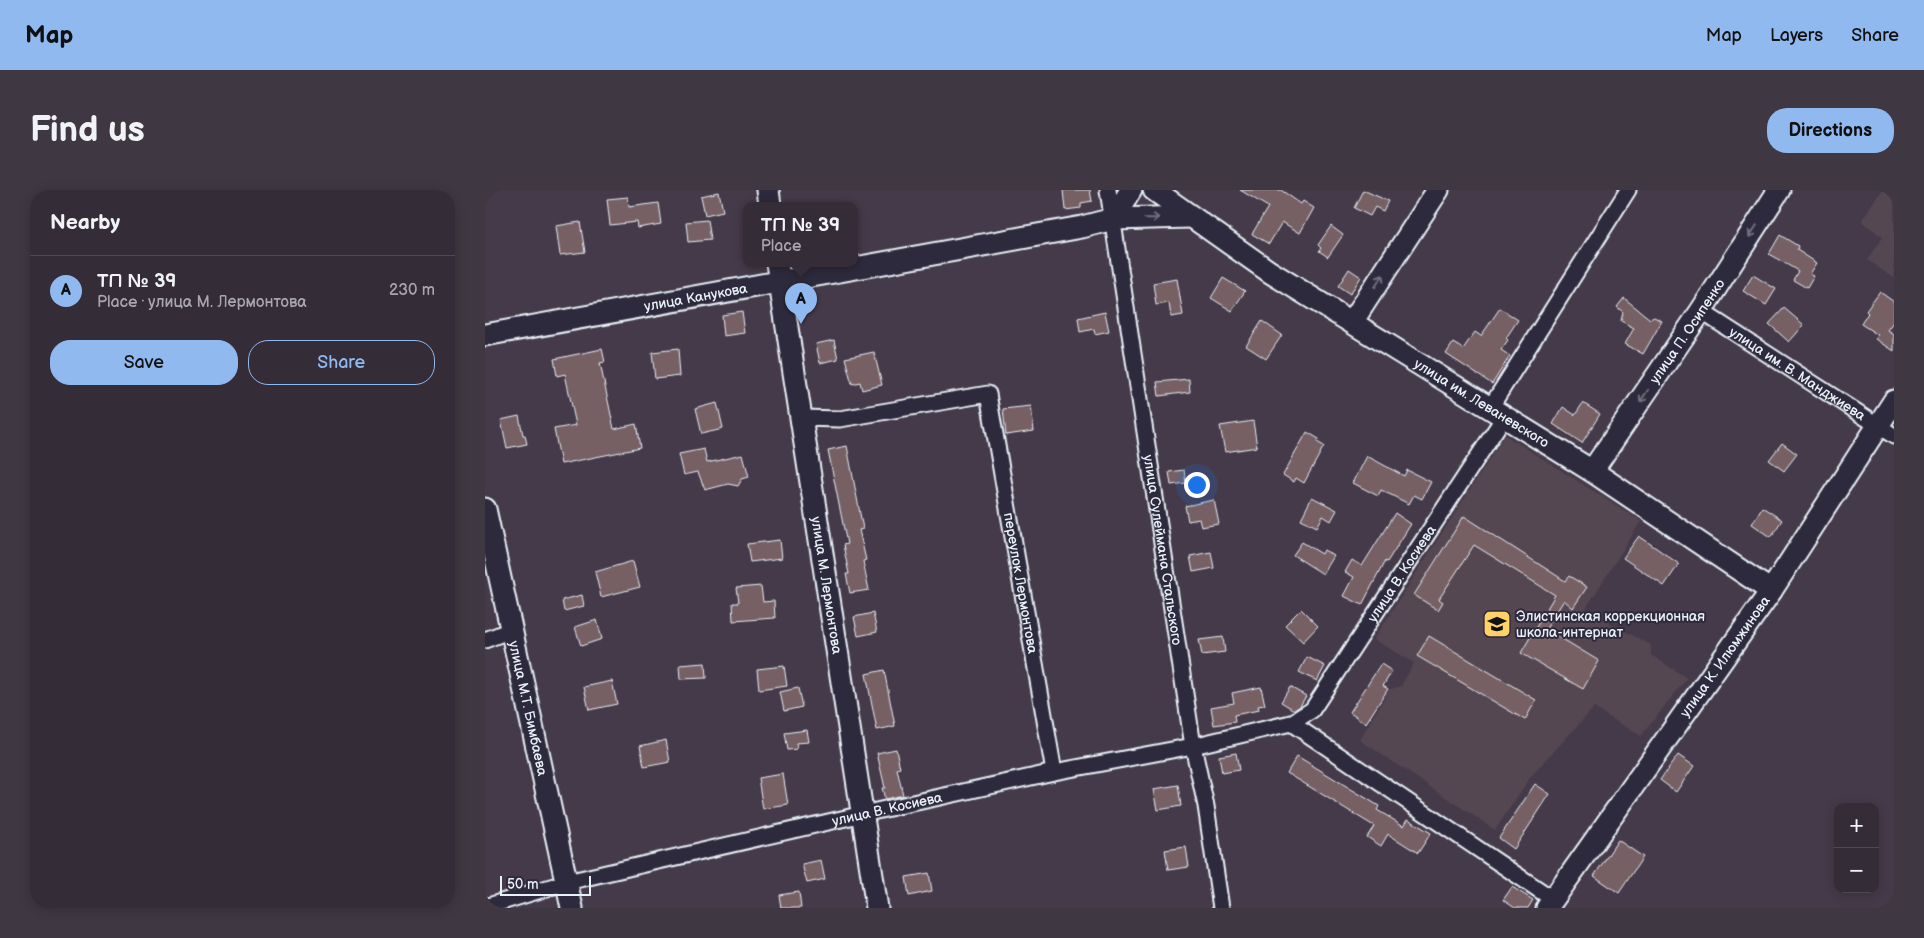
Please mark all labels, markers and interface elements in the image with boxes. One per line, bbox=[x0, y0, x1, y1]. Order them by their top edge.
text: Map bbox=[25, 21, 73, 50]
text: Map bbox=[1706, 25, 1742, 46]
text: Layers bbox=[1770, 25, 1823, 46]
text: Share bbox=[1851, 25, 1899, 46]
button: Directions bbox=[1767, 108, 1894, 153]
text: Find us bbox=[30, 109, 145, 152]
popup bbox=[743, 202, 858, 267]
text: Nearby bbox=[50, 210, 120, 235]
one-way arrow bbox=[1143, 213, 1159, 223]
text: ТП № 39 bbox=[761, 214, 840, 237]
one-way arrow bbox=[1747, 224, 1758, 238]
text: Place bbox=[761, 237, 801, 256]
text: ТП № 39 bbox=[97, 270, 176, 293]
one-way arrow bbox=[1373, 274, 1384, 288]
street label: улица П. Осипенко bbox=[1646, 275, 1728, 387]
street label: улица Канукова bbox=[643, 279, 749, 315]
text: A bbox=[61, 281, 71, 300]
text: 230 m bbox=[389, 281, 435, 300]
pin: A bbox=[785, 283, 817, 324]
text: Place · улица М. Лермонтова bbox=[97, 293, 307, 312]
street label: улица им. В. Манджиева bbox=[1726, 323, 1869, 424]
button: Save bbox=[50, 340, 238, 385]
button: Share bbox=[248, 340, 435, 385]
street label: улица им. Леваневского bbox=[1411, 355, 1552, 451]
one-way arrow bbox=[1639, 389, 1649, 403]
street label: улица Сулеймана Стальского bbox=[1140, 453, 1186, 646]
your location bbox=[1184, 472, 1210, 498]
street label: переулок Лермонтова bbox=[1000, 511, 1042, 656]
street label: улица М. Лермонтова bbox=[808, 515, 846, 656]
street label: улица В. Косиева bbox=[1364, 521, 1440, 625]
street label: улица К. Илюмжинова bbox=[1676, 592, 1774, 720]
place label: Элистинская коррекционная школа-интернат bbox=[1516, 608, 1705, 641]
school or university icon: Элистинская коррекционная школа-интернат bbox=[1482, 609, 1512, 639]
street label: улица М.Т. Бимбаева bbox=[505, 639, 552, 778]
street label: улица В. Косиева bbox=[830, 788, 944, 829]
map controls bbox=[1834, 803, 1879, 893]
button: + bbox=[1834, 803, 1879, 848]
button: − bbox=[1834, 848, 1879, 893]
scale bar bbox=[500, 873, 591, 896]
text: 50 m bbox=[507, 876, 539, 893]

